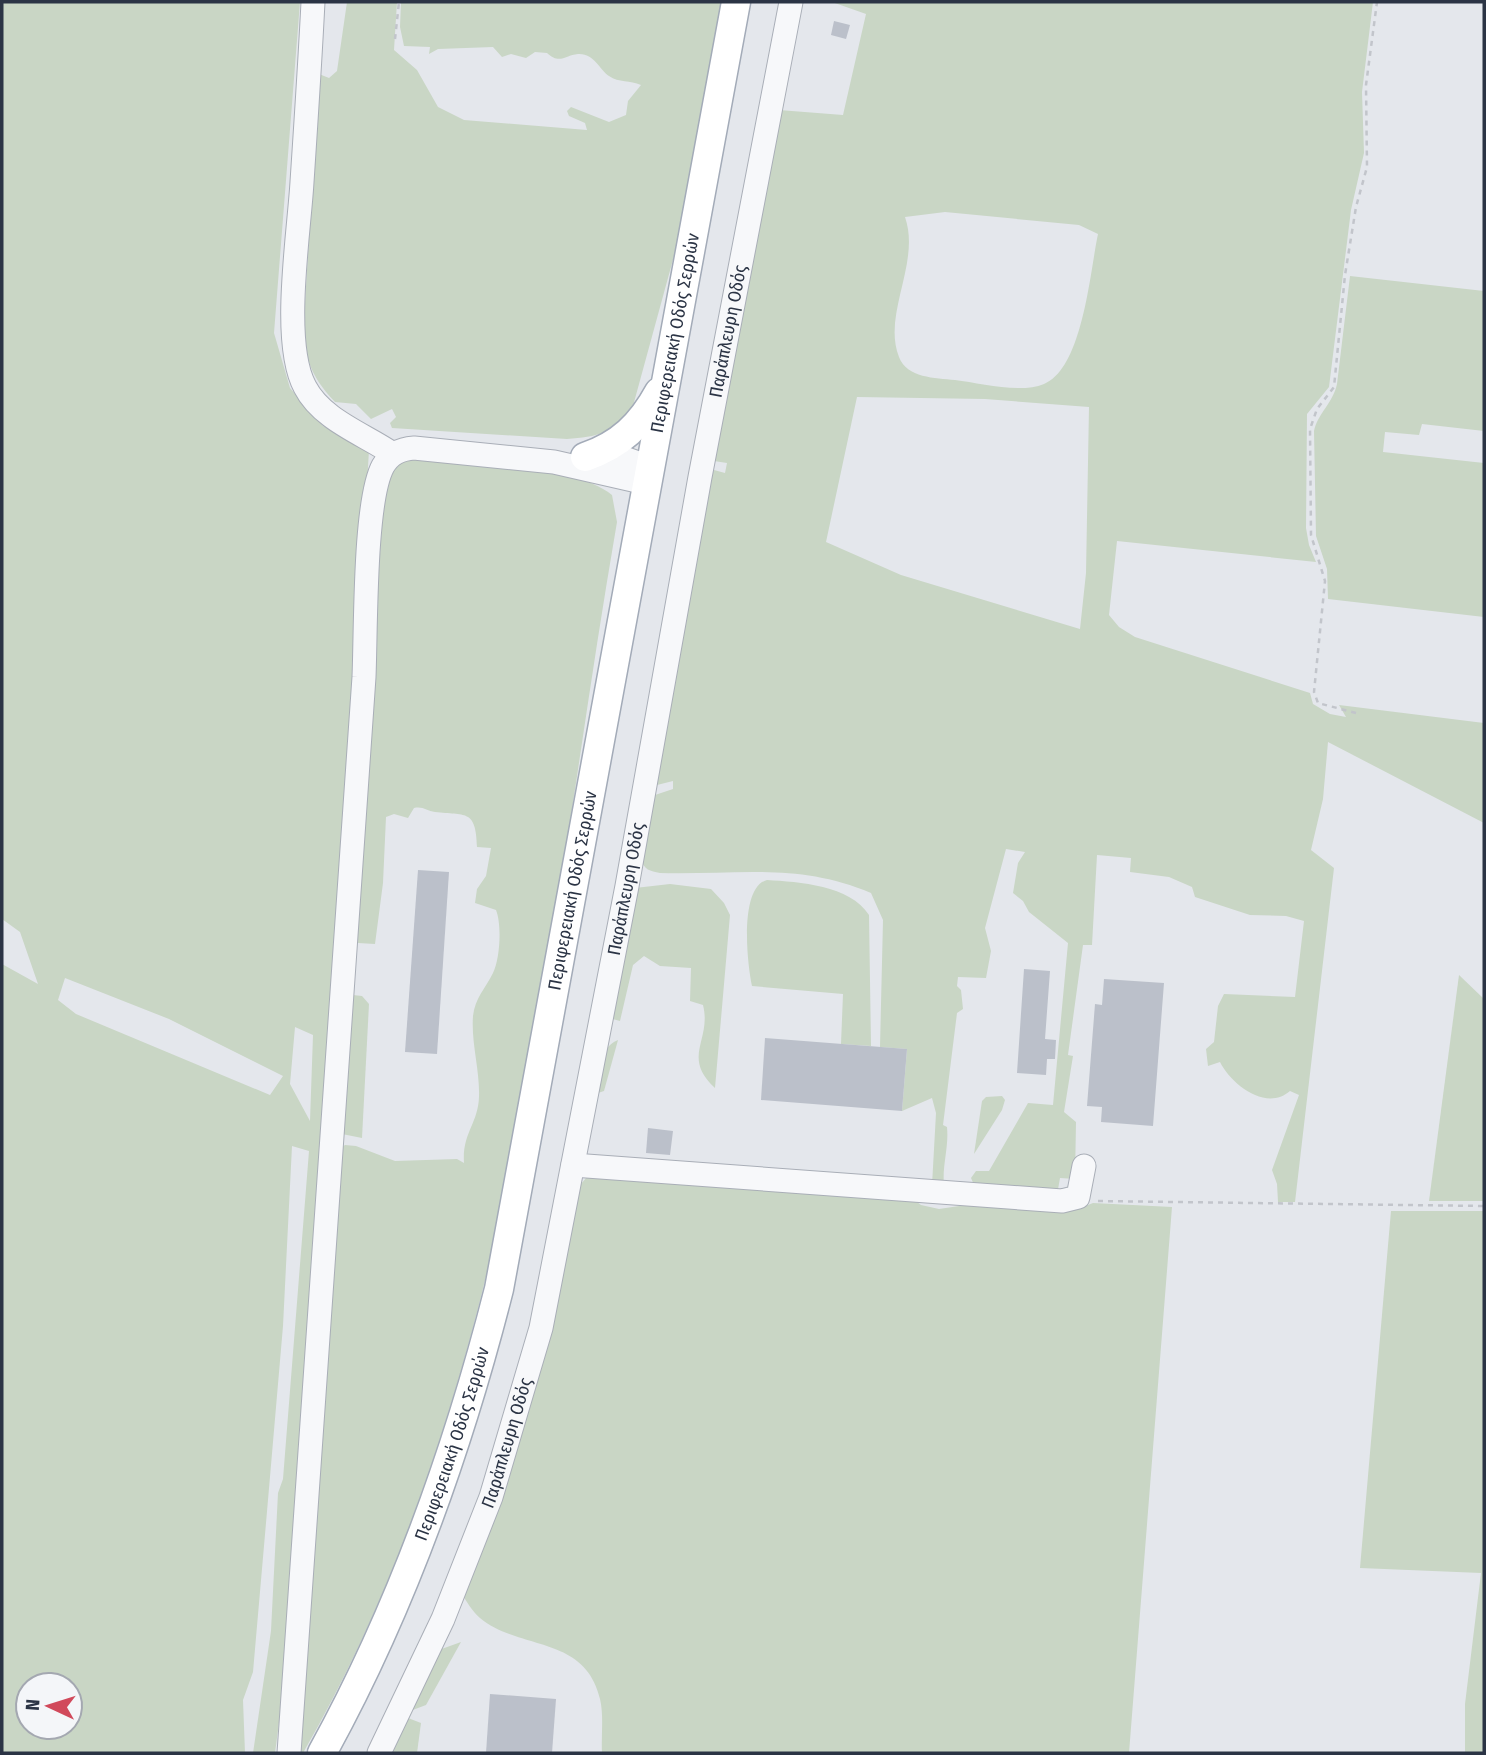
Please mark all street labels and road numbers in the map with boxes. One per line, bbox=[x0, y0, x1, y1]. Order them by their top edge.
street label: Περιφερειακή Οδός Σερρών bbox=[646, 231, 704, 435]
street label: Παράπλευρη Οδός bbox=[704, 263, 751, 399]
street label: Περιφερειακή Οδός Σερρών bbox=[543, 789, 602, 992]
street label: Παράπλευρη Οδός bbox=[603, 820, 649, 957]
street label: Περιφερειακή Οδός Σερρών bbox=[410, 1345, 494, 1544]
street label: Παράπλευρη Οδός bbox=[477, 1375, 537, 1511]

